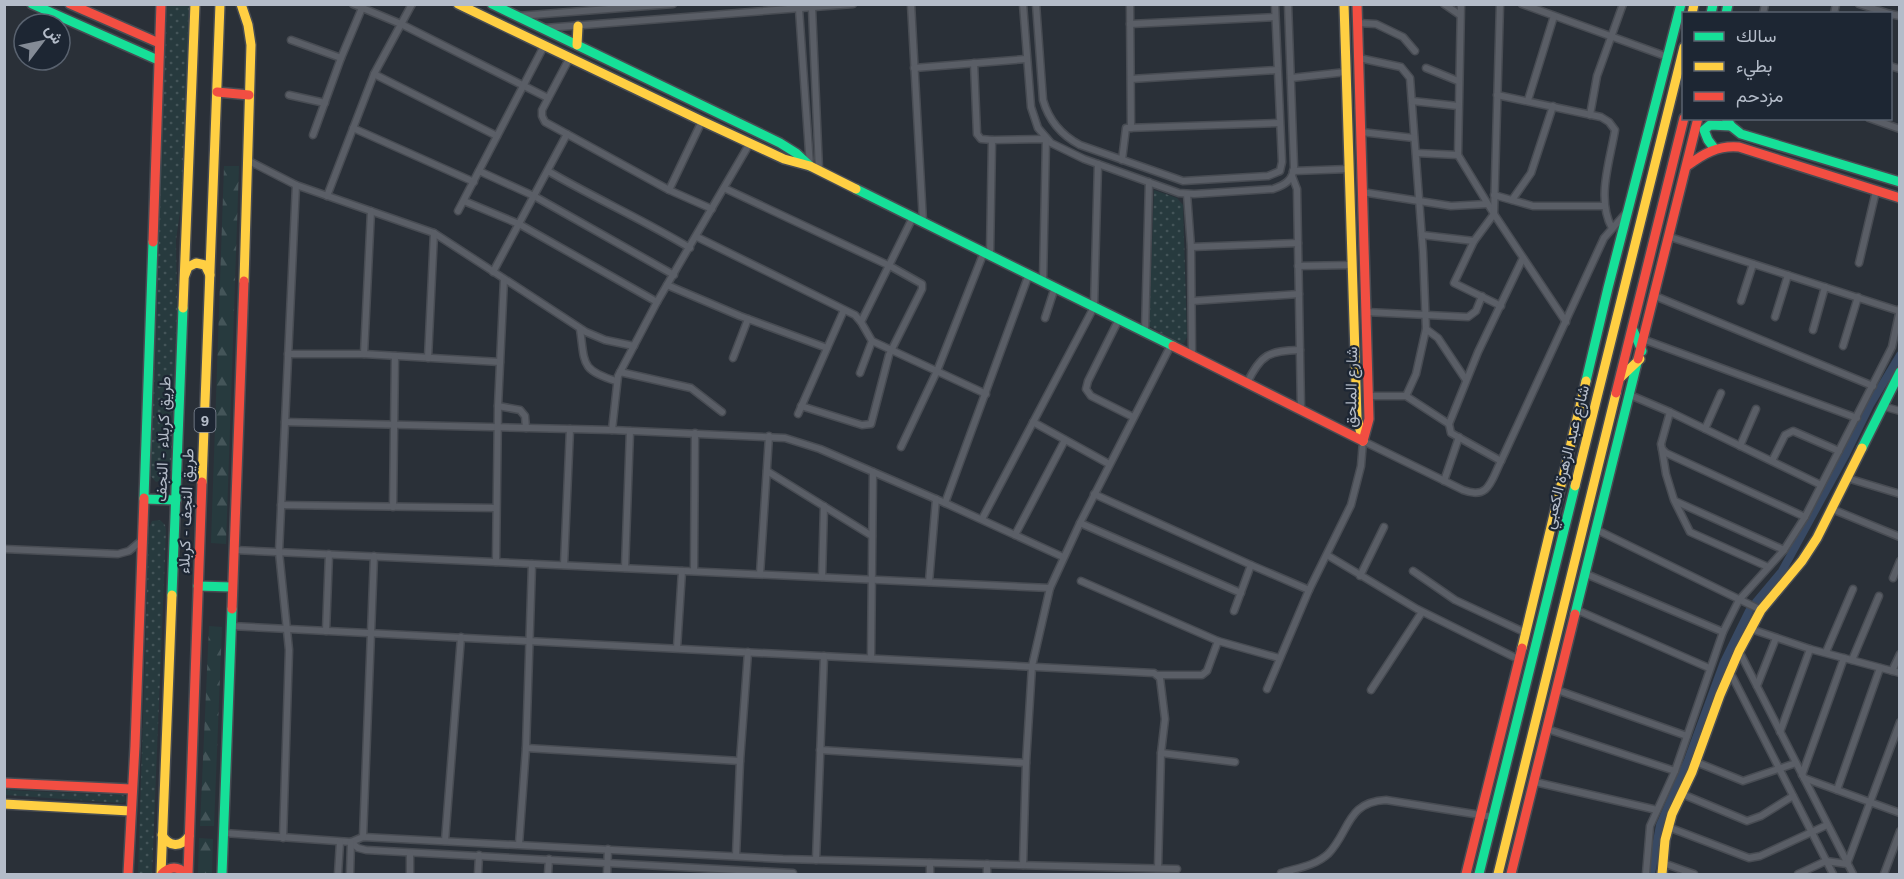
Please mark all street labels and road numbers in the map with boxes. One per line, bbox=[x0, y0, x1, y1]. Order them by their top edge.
street label: شارع الملحق bbox=[1342, 346, 1363, 428]
street label: طريق كربلاء - النجف bbox=[152, 376, 176, 502]
street label: شارع عبد الزهرة الكعبي bbox=[1540, 383, 1597, 532]
road number: 9 bbox=[194, 408, 216, 432]
street label: طريق النجف - كربلاء bbox=[175, 448, 199, 574]

